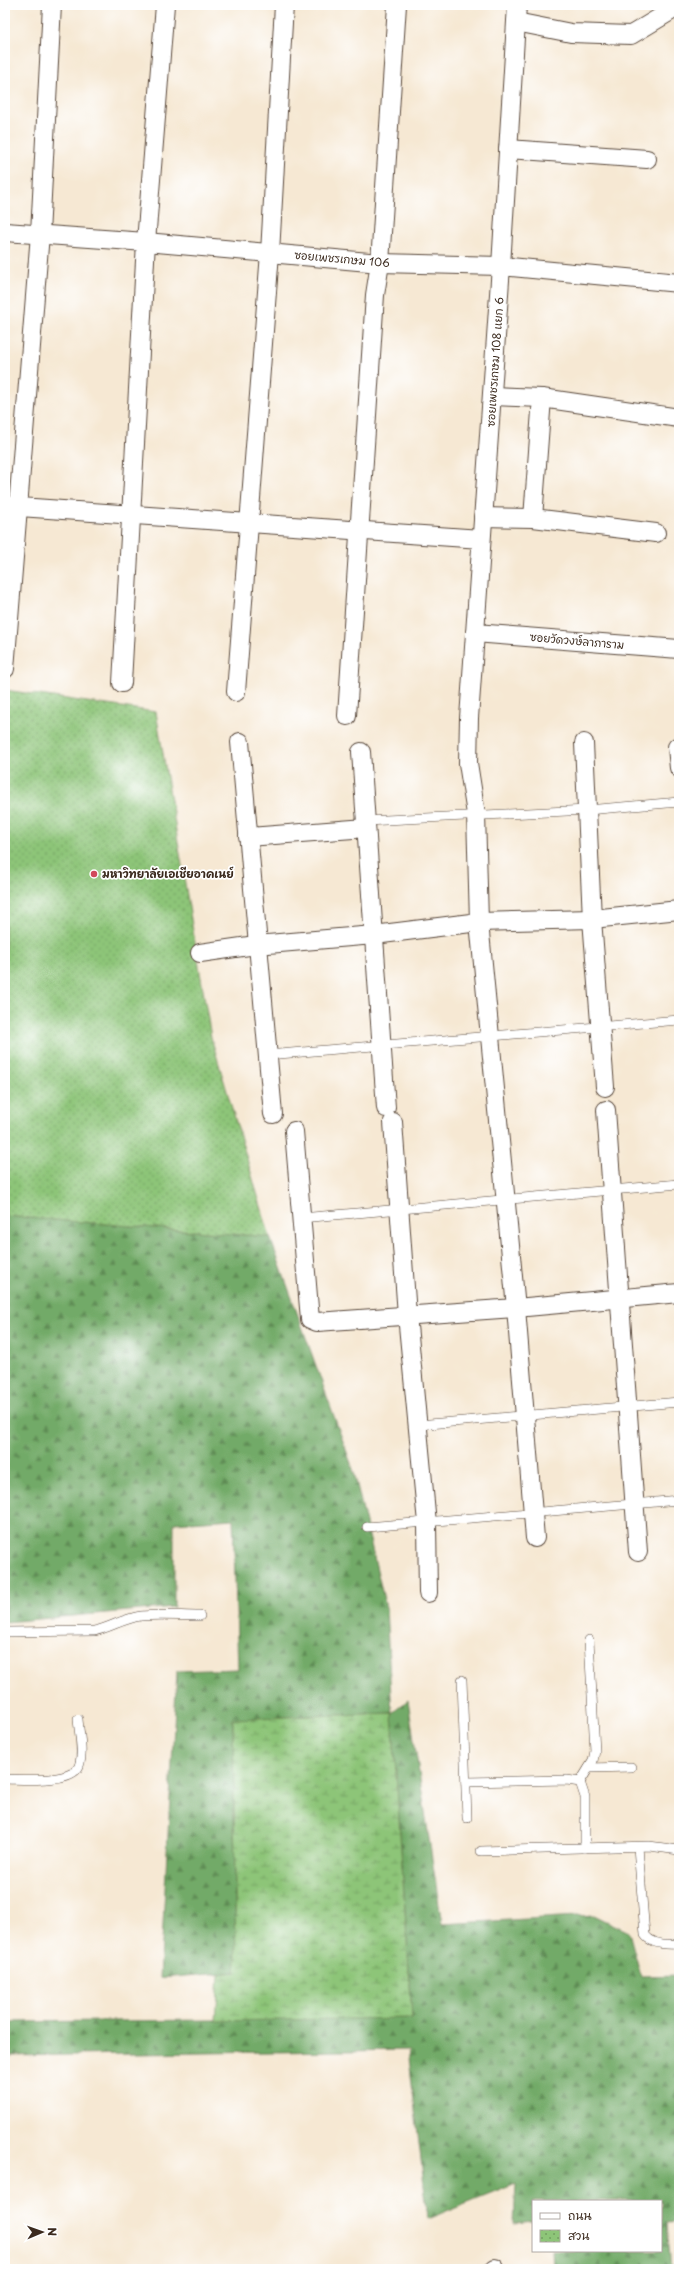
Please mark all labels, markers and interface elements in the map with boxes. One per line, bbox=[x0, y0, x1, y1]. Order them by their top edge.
street label: ซอยเพชรเกษม 106 bbox=[294, 246, 391, 271]
street label: ซอยเพชรเกษม 108 แยก 6 bbox=[481, 296, 508, 427]
street label: ซอยวัดวงษ์ลาภาราม bbox=[529, 628, 625, 653]
place label: มหาวิทยาลัยเอเชียอาคเนย์ bbox=[102, 865, 234, 882]
marker: มหาวิทยาลัยเอเชียอาคเนย์ bbox=[89, 869, 99, 879]
legend bbox=[532, 2200, 662, 2252]
text: ถนน bbox=[568, 2206, 592, 2224]
north arrow bbox=[22, 2212, 62, 2252]
text: สวน bbox=[568, 2226, 589, 2244]
text: N bbox=[44, 2227, 61, 2237]

